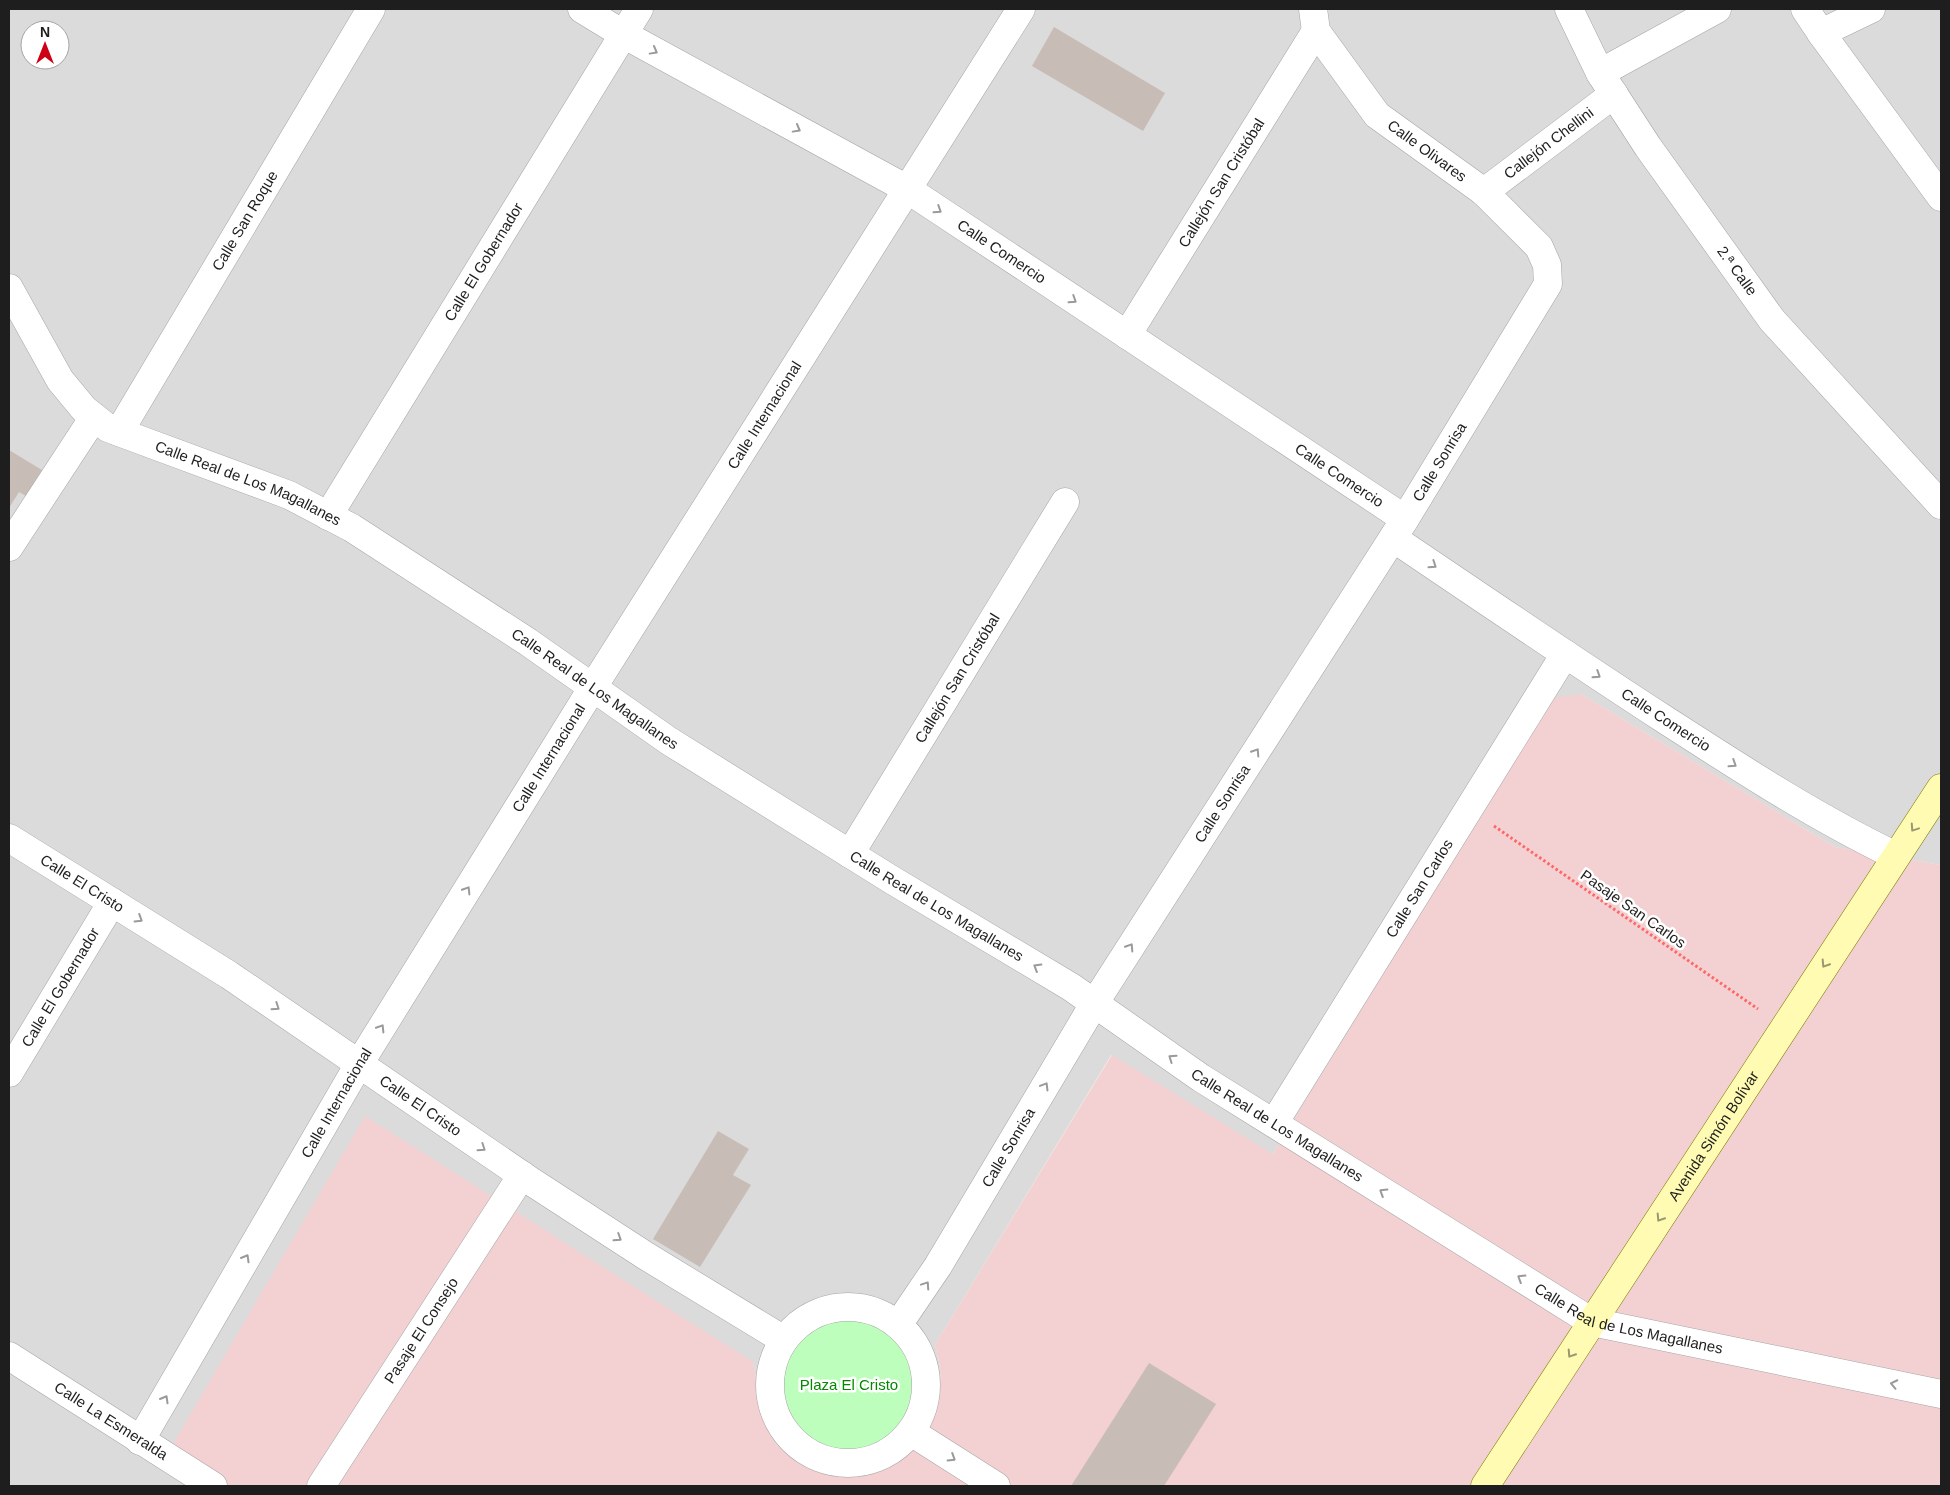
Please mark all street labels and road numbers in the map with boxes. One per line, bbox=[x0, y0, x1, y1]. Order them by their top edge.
street label: Callejón Chellini bbox=[1500, 104, 1596, 182]
street label: Callejón San Cristóbal bbox=[1175, 115, 1268, 250]
street label: Calle Olivares bbox=[1385, 116, 1470, 185]
street label: Calle San Roque bbox=[208, 167, 281, 274]
street label: Calle El Gobernador bbox=[441, 199, 526, 324]
street label: Calle Comercio bbox=[954, 216, 1049, 287]
street label: 2.ª Calle bbox=[1714, 243, 1761, 299]
street label: Calle Internacional bbox=[724, 358, 804, 472]
street label: Calle Sonrisa bbox=[1409, 419, 1470, 504]
street label: Calle Real de Los Magallanes bbox=[153, 437, 344, 529]
street label: Calle Comercio bbox=[1292, 440, 1387, 510]
street label: Callejón San Cristóbal bbox=[911, 610, 1003, 746]
street label: Calle Real de Los Magallanes bbox=[509, 625, 682, 753]
street label: Calle Comercio bbox=[1618, 685, 1714, 755]
street label: Calle Internacional bbox=[508, 701, 588, 815]
street label: Calle Sonrisa bbox=[1191, 761, 1254, 846]
street label: Calle San Carlos bbox=[1382, 836, 1456, 941]
street label: Calle Real de Los Magallanes bbox=[847, 847, 1027, 965]
street label: Calle El Cristo bbox=[37, 851, 127, 915]
street label: Pasaje San Carlos bbox=[1578, 866, 1689, 951]
street label: Calle El Gobernador bbox=[18, 924, 103, 1050]
street label: Calle Internacional bbox=[297, 1045, 375, 1161]
street label: Calle Real de Los Magallanes bbox=[1188, 1065, 1366, 1185]
street label: Avenida Simón Bolívar bbox=[1665, 1068, 1762, 1204]
street label: Calle El Cristo bbox=[377, 1072, 465, 1139]
street label: Calle Sonrisa bbox=[978, 1104, 1039, 1190]
street label: Pasaje El Consejo bbox=[381, 1274, 461, 1386]
street label: Calle Real de Los Magallanes bbox=[1532, 1279, 1724, 1357]
street label: Calle La Esmeralda bbox=[52, 1378, 172, 1463]

